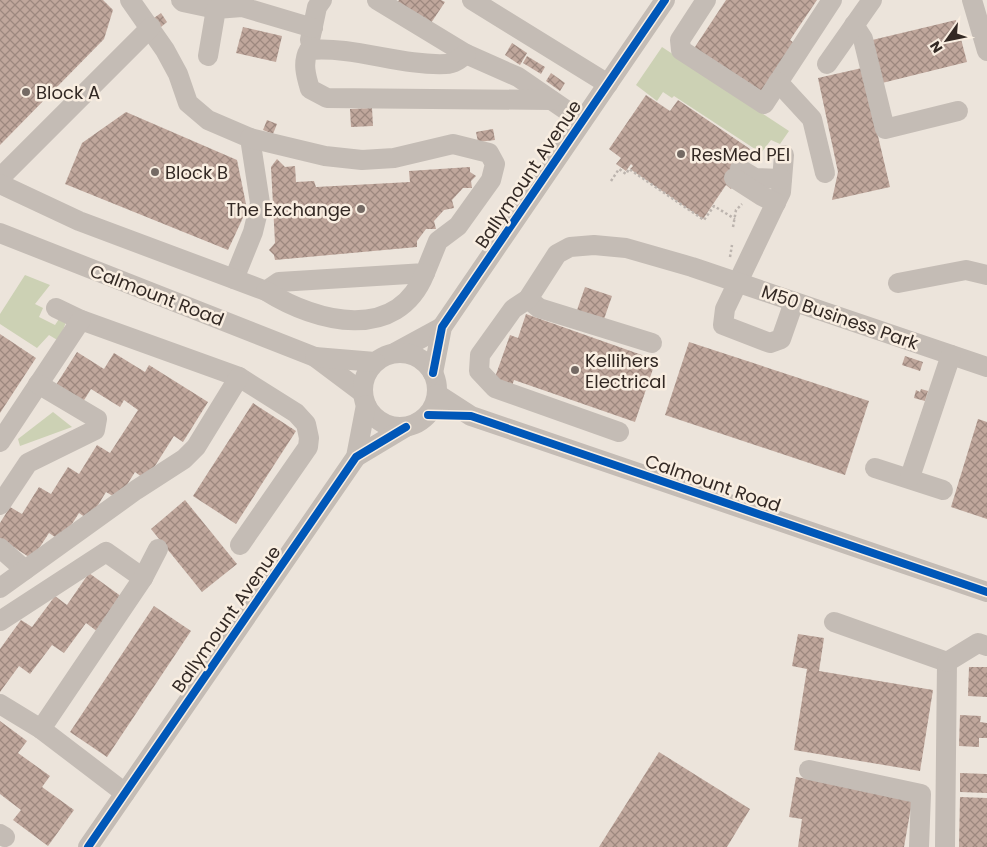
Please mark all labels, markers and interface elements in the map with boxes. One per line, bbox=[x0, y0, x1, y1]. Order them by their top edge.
north arrow bbox=[922, 15, 972, 65]
text: N bbox=[925, 37, 947, 57]
place label: Block A bbox=[36, 80, 100, 105]
marker: Block A bbox=[20, 86, 32, 98]
street label: Ballymount Avenue bbox=[469, 95, 587, 253]
place label: ResMed PEI bbox=[691, 142, 790, 167]
marker: ResMed PEI bbox=[675, 148, 687, 160]
place label: Block B bbox=[165, 160, 228, 185]
marker: Block B bbox=[149, 166, 161, 178]
place label: The Exchange bbox=[226, 197, 351, 222]
marker: The Exchange bbox=[355, 203, 367, 215]
street label: Calmount Road bbox=[86, 258, 228, 332]
street label: M50 Business Park bbox=[758, 278, 922, 356]
place label: Kellihers Electrical bbox=[585, 348, 666, 394]
marker: Kellihers Electrical bbox=[569, 364, 581, 376]
street label: Calmount Road bbox=[642, 448, 784, 518]
street label: Ballymount Avenue bbox=[166, 540, 286, 698]

